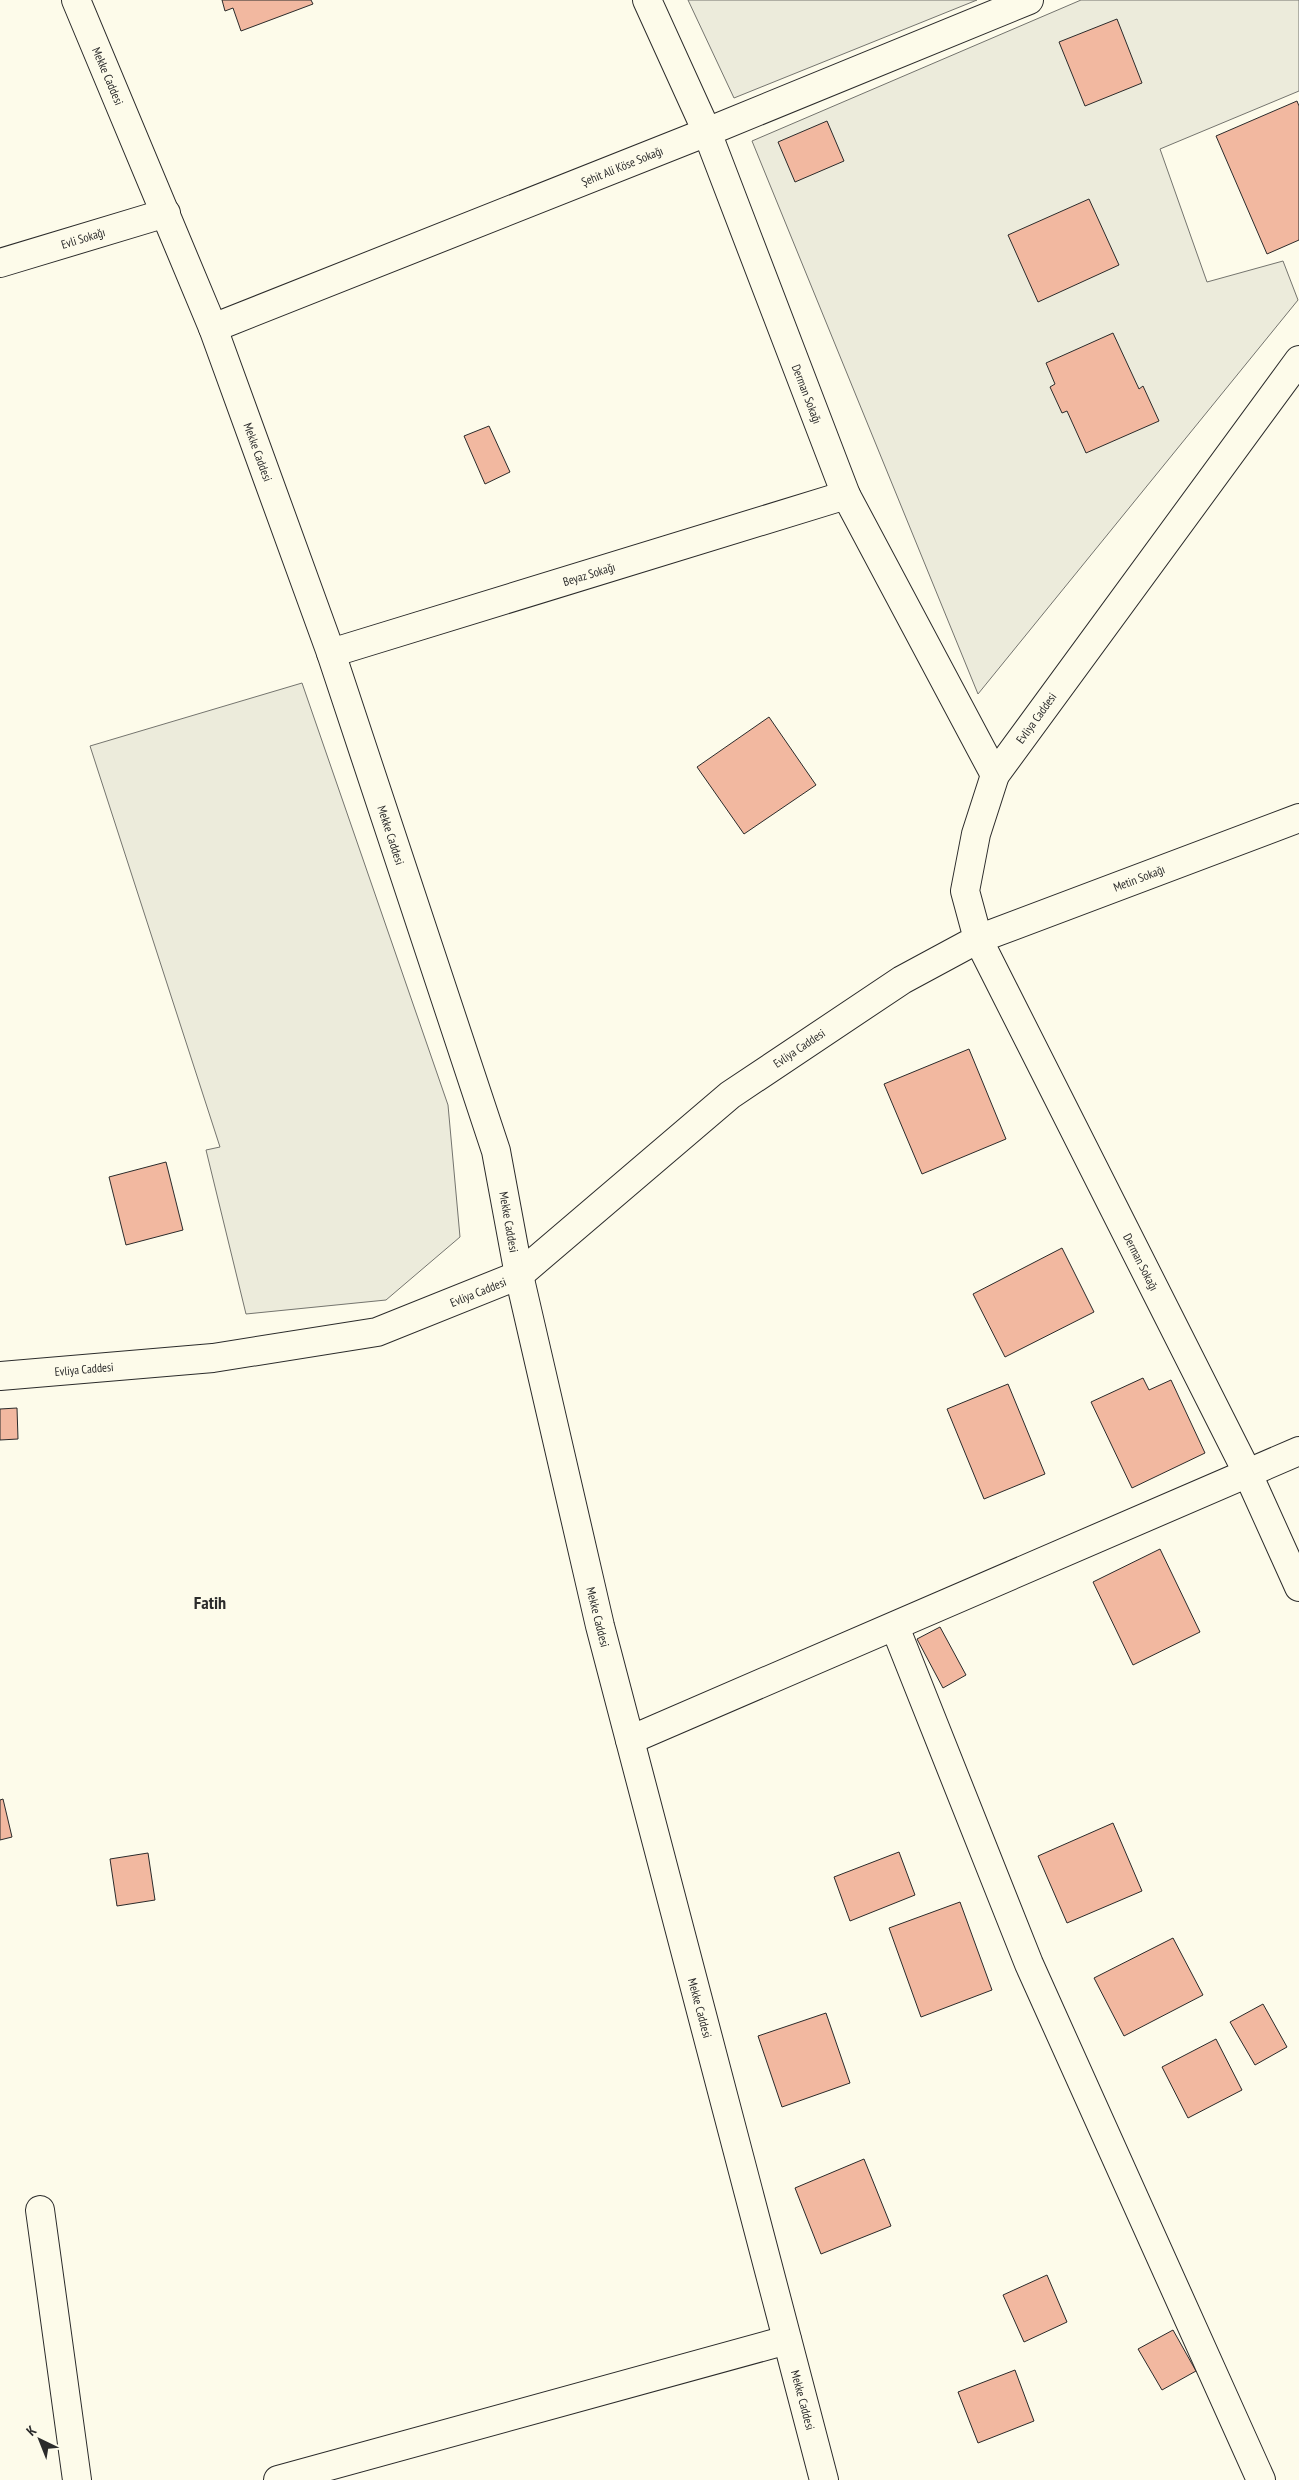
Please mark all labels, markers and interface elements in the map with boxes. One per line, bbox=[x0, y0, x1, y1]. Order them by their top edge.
street label: Mekke Caddesi bbox=[89, 45, 127, 107]
street label: Şehit Ali Köse Sokağı bbox=[579, 143, 665, 189]
street label: Evli Sokağı bbox=[59, 224, 107, 252]
street label: Derman Sokağı bbox=[789, 362, 825, 426]
street label: Mekke Caddesi bbox=[240, 421, 276, 483]
street label: Beyaz Sokağı bbox=[561, 559, 617, 589]
street label: Evliya Caddesi bbox=[1013, 690, 1059, 746]
street label: Mekke Caddesi bbox=[374, 803, 408, 867]
street label: Metin Sokağı bbox=[1111, 861, 1167, 895]
street label: Evliya Caddesi bbox=[770, 1025, 828, 1071]
street label: Mekke Caddesi bbox=[496, 1190, 522, 1254]
street label: Derman Sokağı bbox=[1120, 1231, 1162, 1293]
street label: Evliya Caddesi bbox=[448, 1274, 508, 1310]
street label: Evliya Caddesi bbox=[54, 1359, 114, 1379]
street label: Mekke Caddesi bbox=[583, 1585, 613, 1649]
district label: Fatih bbox=[194, 1591, 226, 1614]
street label: Mekke Caddesi bbox=[685, 1976, 715, 2040]
street label: Mekke Caddesi bbox=[788, 2368, 818, 2432]
north arrow bbox=[15, 2415, 65, 2465]
text: K bbox=[22, 2421, 40, 2440]

